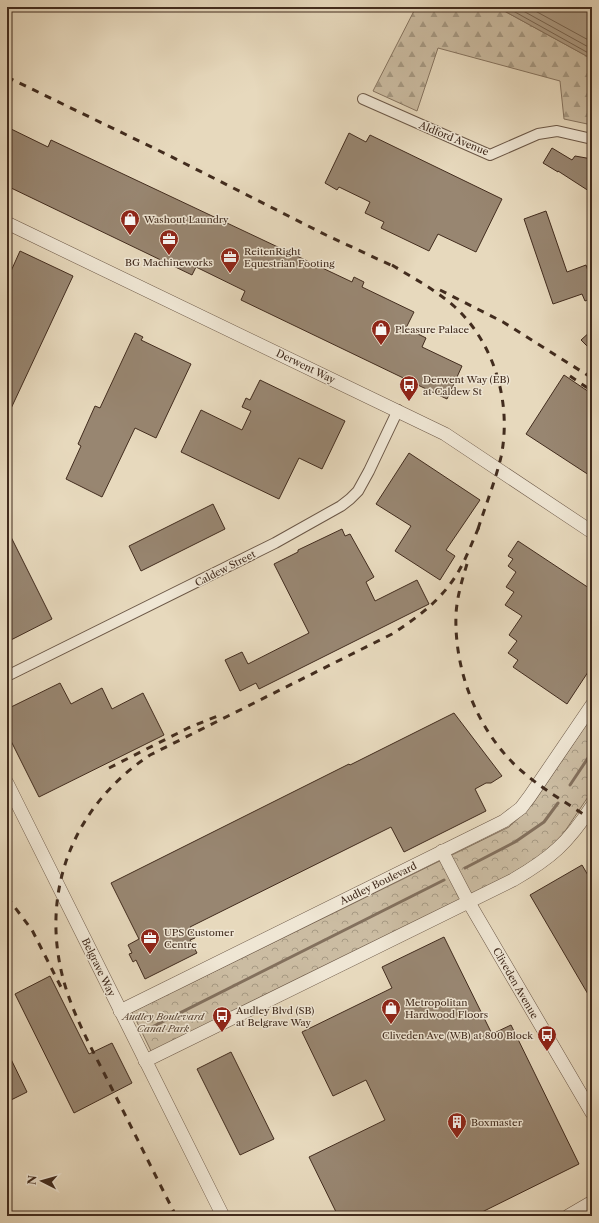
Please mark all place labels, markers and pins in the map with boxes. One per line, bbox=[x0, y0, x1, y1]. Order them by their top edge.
shop icon: Washout Laundry bbox=[119, 208, 141, 236]
place label: Washout Laundry bbox=[143, 213, 229, 226]
office icon: BG Machineworks bbox=[158, 228, 180, 256]
place label: ReitenRight Equestrian Footing bbox=[244, 245, 335, 270]
office icon: ReitenRight Equestrian Footing bbox=[219, 246, 241, 274]
place label: BG Machineworks bbox=[125, 256, 213, 269]
shop icon: Pleasure Palace bbox=[370, 318, 392, 346]
place label: Pleasure Palace bbox=[395, 323, 470, 336]
place label: Derwent Way (EB) at Caldew St bbox=[423, 373, 509, 398]
bus stop icon: Derwent Way (EB) at Caldew St bbox=[398, 374, 420, 402]
place label: UPS Customer Centre bbox=[164, 926, 235, 951]
office icon: UPS Customer Centre bbox=[139, 927, 161, 955]
place label: Metropolitan Hardwood Floors bbox=[405, 996, 488, 1021]
shop icon: Metropolitan Hardwood Floors bbox=[380, 997, 402, 1025]
place label: Audley Blvd (SB) at Belgrave Way bbox=[235, 1004, 314, 1029]
bus stop icon: Audley Blvd (SB) at Belgrave Way bbox=[211, 1005, 233, 1033]
bus stop icon: Cliveden Ave (WB) at 800 Block bbox=[536, 1024, 558, 1052]
place label: Cliveden Ave (WB) at 800 Block bbox=[382, 1029, 534, 1042]
building icon: Boxmaster bbox=[446, 1111, 468, 1139]
place label: Boxmaster bbox=[471, 1116, 523, 1129]

